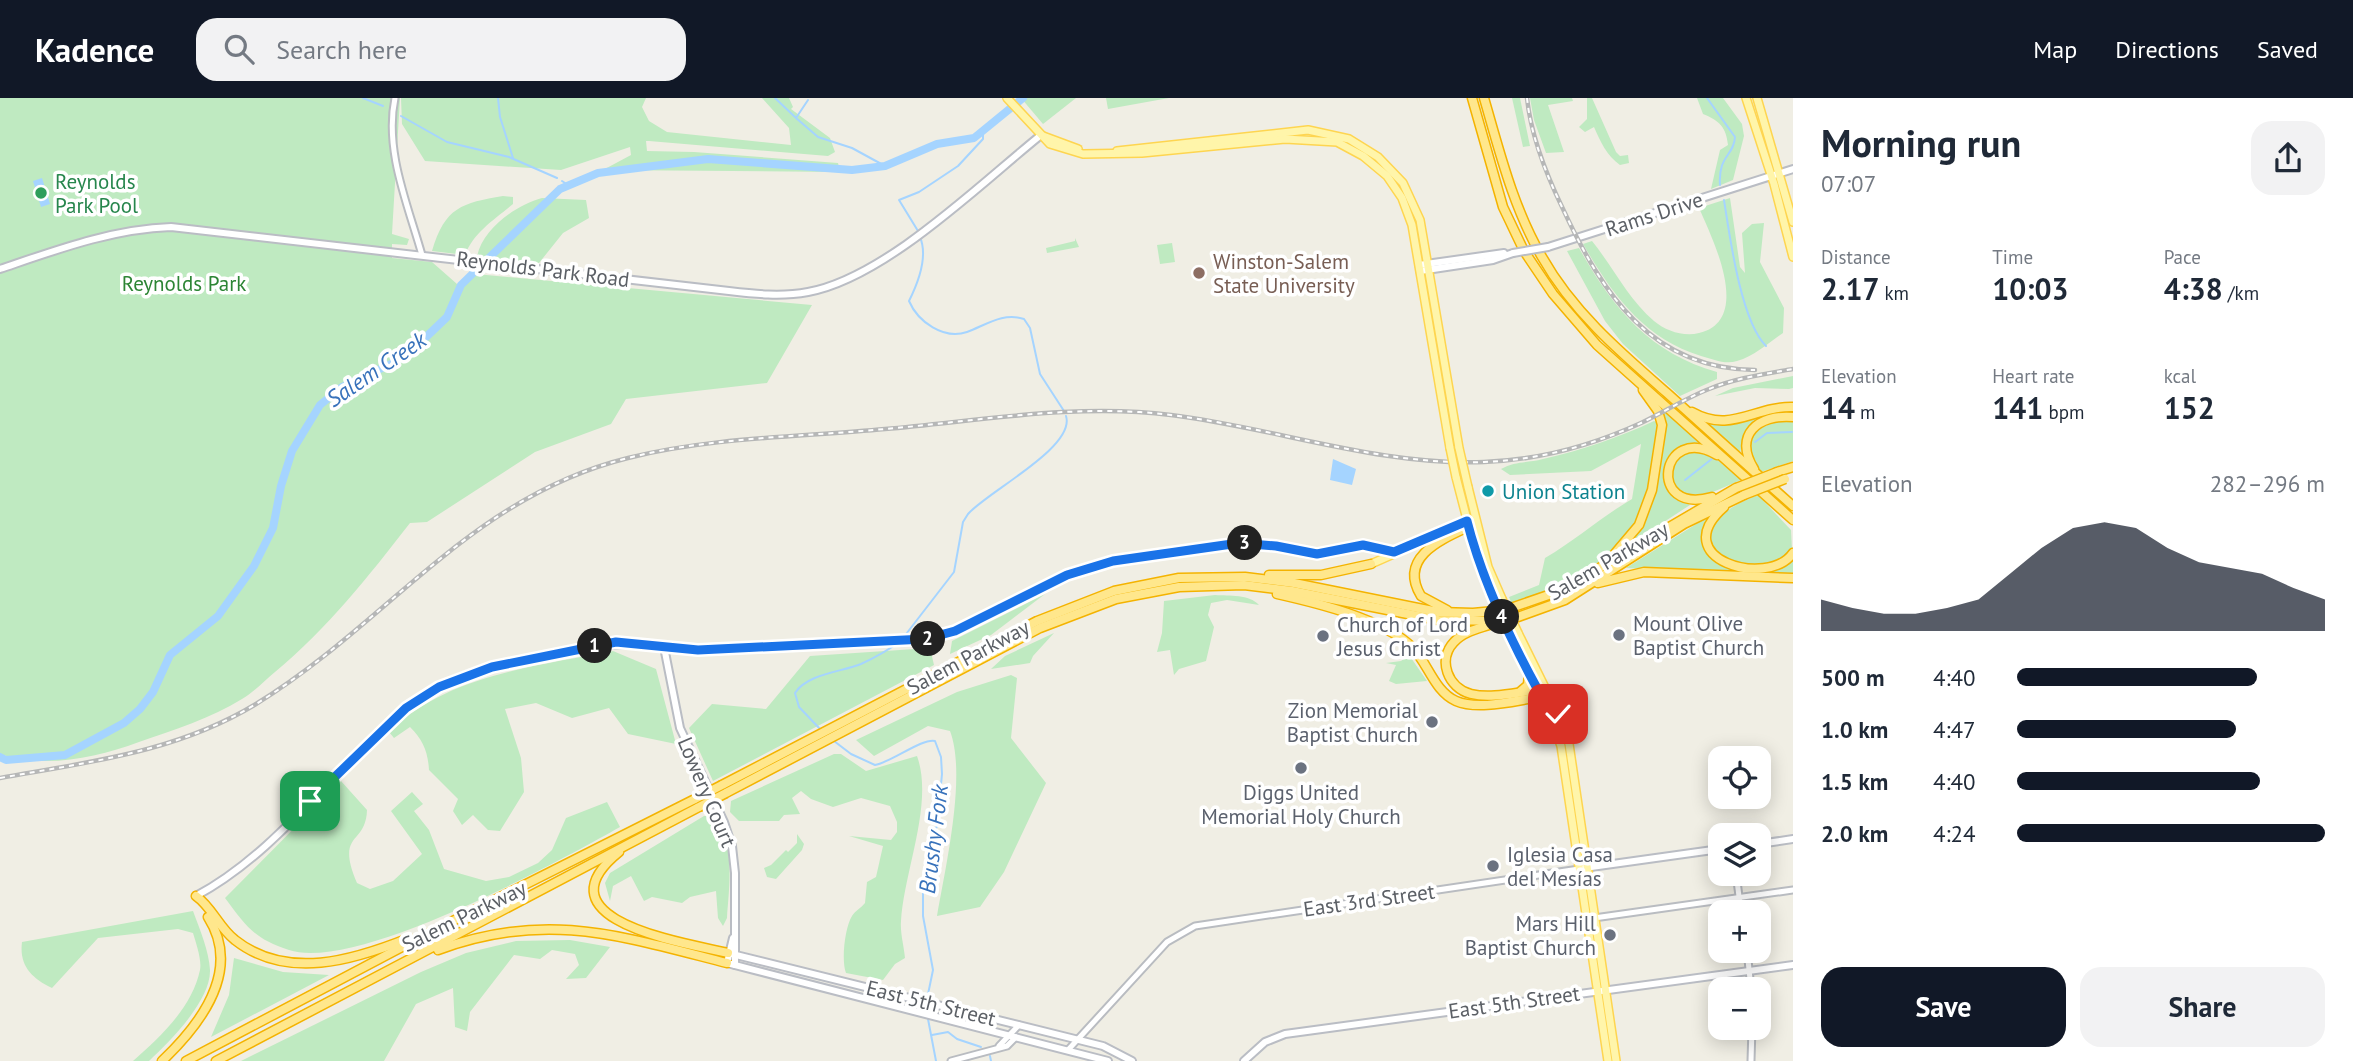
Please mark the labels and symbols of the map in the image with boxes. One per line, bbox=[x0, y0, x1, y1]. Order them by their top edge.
place label: Reynolds Park Pool bbox=[55, 168, 138, 219]
marker: Reynolds Park Pool bbox=[33, 185, 49, 201]
street label: Rams Drive bbox=[1602, 186, 1706, 242]
street label: Reynolds Park Road bbox=[455, 245, 631, 293]
place label: Winston-Salem State University bbox=[1213, 248, 1355, 299]
marker: Winston-Salem State University bbox=[1191, 265, 1207, 281]
park label: Reynolds Park bbox=[122, 270, 246, 297]
water label: Salem Creek bbox=[321, 324, 433, 413]
place label: Union Station bbox=[1502, 478, 1625, 505]
marker: Union Station bbox=[1480, 483, 1496, 499]
street label: Salem Parkway bbox=[1543, 515, 1674, 607]
pin: 3 bbox=[1228, 526, 1262, 560]
pin: 4 bbox=[1484, 600, 1520, 634]
place label: Mount Olive Baptist Church bbox=[1633, 610, 1764, 661]
place label: Church of Lord Jesus Christ bbox=[1336, 611, 1468, 662]
street label: Salem Parkway bbox=[902, 613, 1034, 701]
pin: 2 bbox=[911, 622, 946, 656]
marker: Mount Olive Baptist Church bbox=[1611, 627, 1627, 643]
pin: 1 bbox=[578, 628, 612, 664]
marker: Church of Lord Jesus Christ bbox=[1315, 628, 1331, 644]
pin bbox=[1528, 684, 1588, 744]
place label: Zion Memorial Baptist Church bbox=[1287, 697, 1418, 748]
marker: Zion Memorial Baptist Church bbox=[1424, 714, 1440, 730]
street label: Lowery Court bbox=[672, 733, 742, 851]
marker: Diggs United Memorial Holy Church bbox=[1293, 760, 1309, 776]
pin bbox=[280, 771, 340, 831]
place label: Diggs United Memorial Holy Church bbox=[1201, 779, 1401, 830]
water label: Brushy Fork bbox=[912, 781, 954, 895]
place label: Iglesia Casa del Mesías bbox=[1507, 841, 1613, 892]
marker: Iglesia Casa del Mesías bbox=[1485, 858, 1501, 874]
street label: Salem Parkway bbox=[397, 874, 531, 958]
street label: East 3rd Street bbox=[1302, 877, 1436, 923]
place label: Mars Hill Baptist Church bbox=[1465, 910, 1596, 961]
marker: Mars Hill Baptist Church bbox=[1602, 927, 1618, 943]
street label: East 5th Street bbox=[863, 974, 999, 1032]
street label: East 5th Street bbox=[1447, 979, 1581, 1025]

